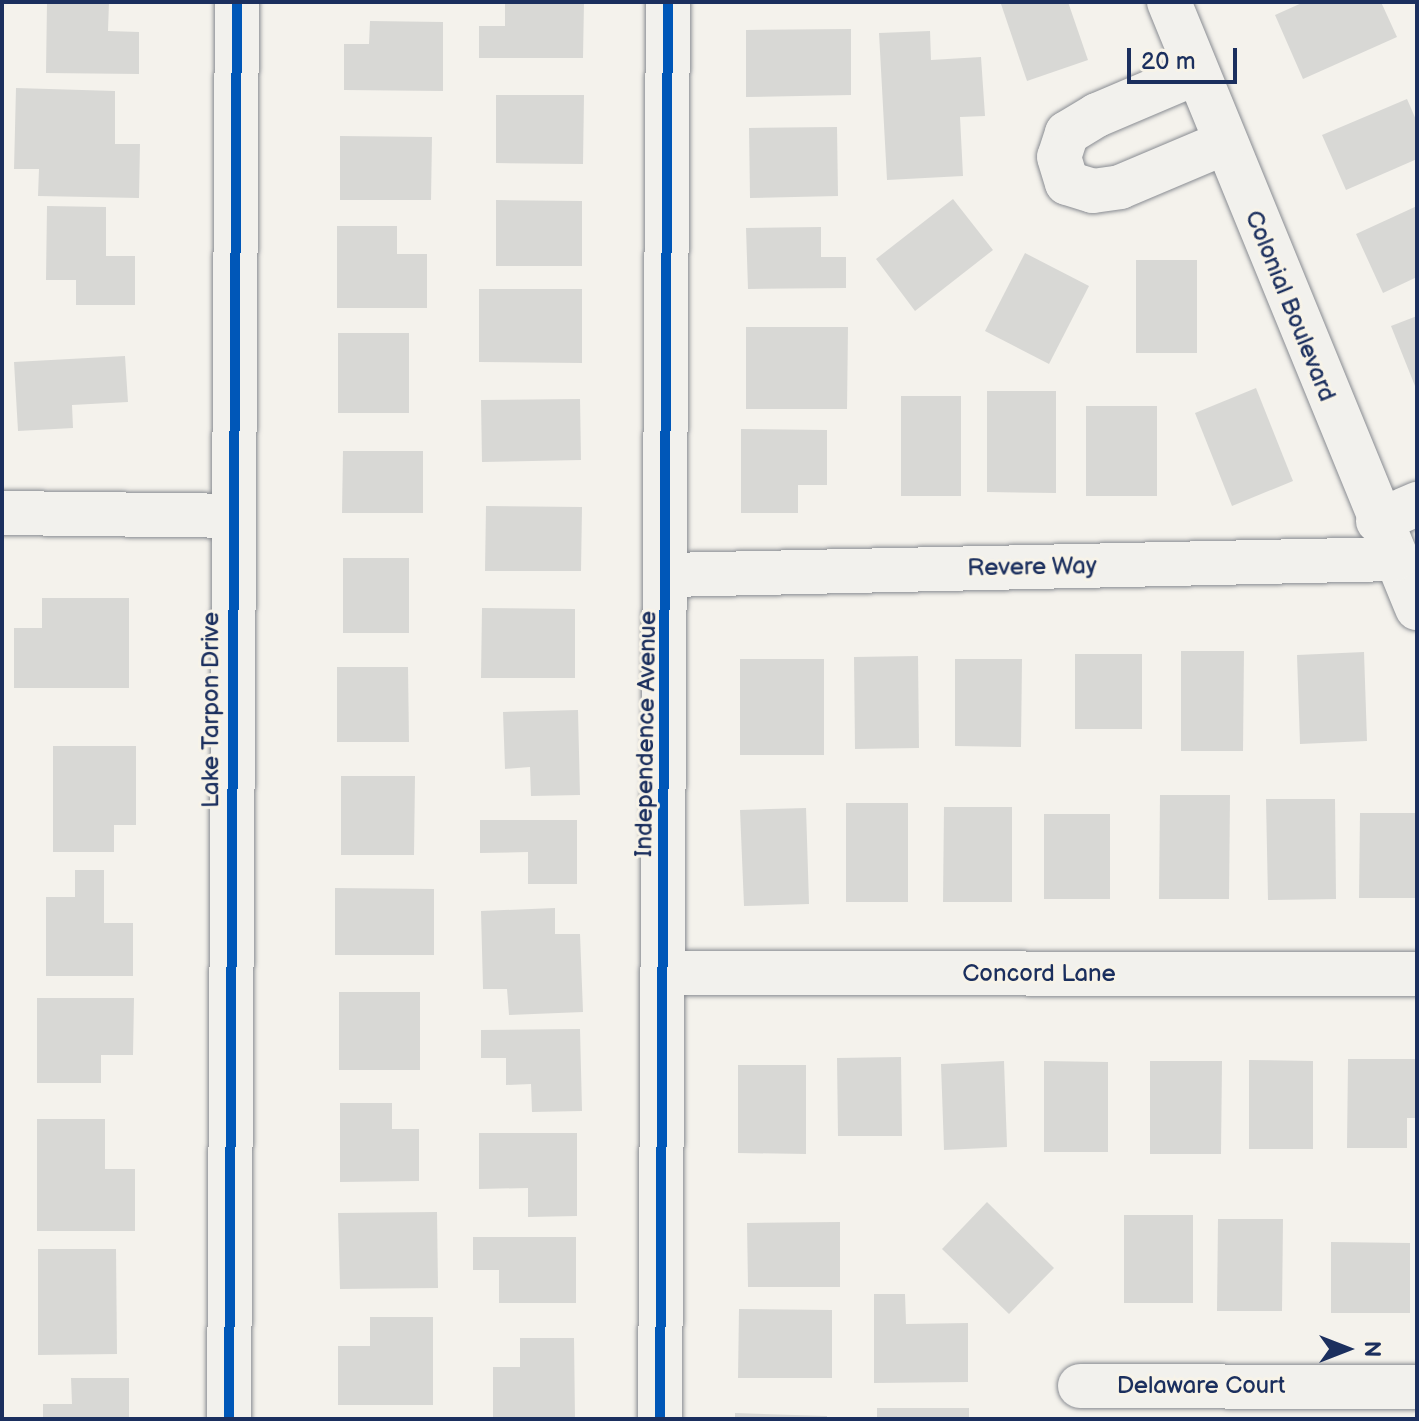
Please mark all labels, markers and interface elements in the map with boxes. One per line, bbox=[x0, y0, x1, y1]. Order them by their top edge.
scale bar bbox=[1131, 32, 1241, 82]
text: 20 m bbox=[1141, 47, 1196, 76]
street label: Colonial Boulevard bbox=[1239, 206, 1341, 406]
street label: Revere Way bbox=[967, 551, 1097, 583]
street label: Independence Avenue bbox=[629, 611, 663, 857]
street label: Lake Tarpon Drive bbox=[197, 612, 225, 808]
street label: Concord Lane bbox=[962, 960, 1116, 988]
north arrow bbox=[1307, 1309, 1387, 1389]
text: N bbox=[1358, 1341, 1385, 1357]
street label: Delaware Court bbox=[1117, 1372, 1285, 1400]

